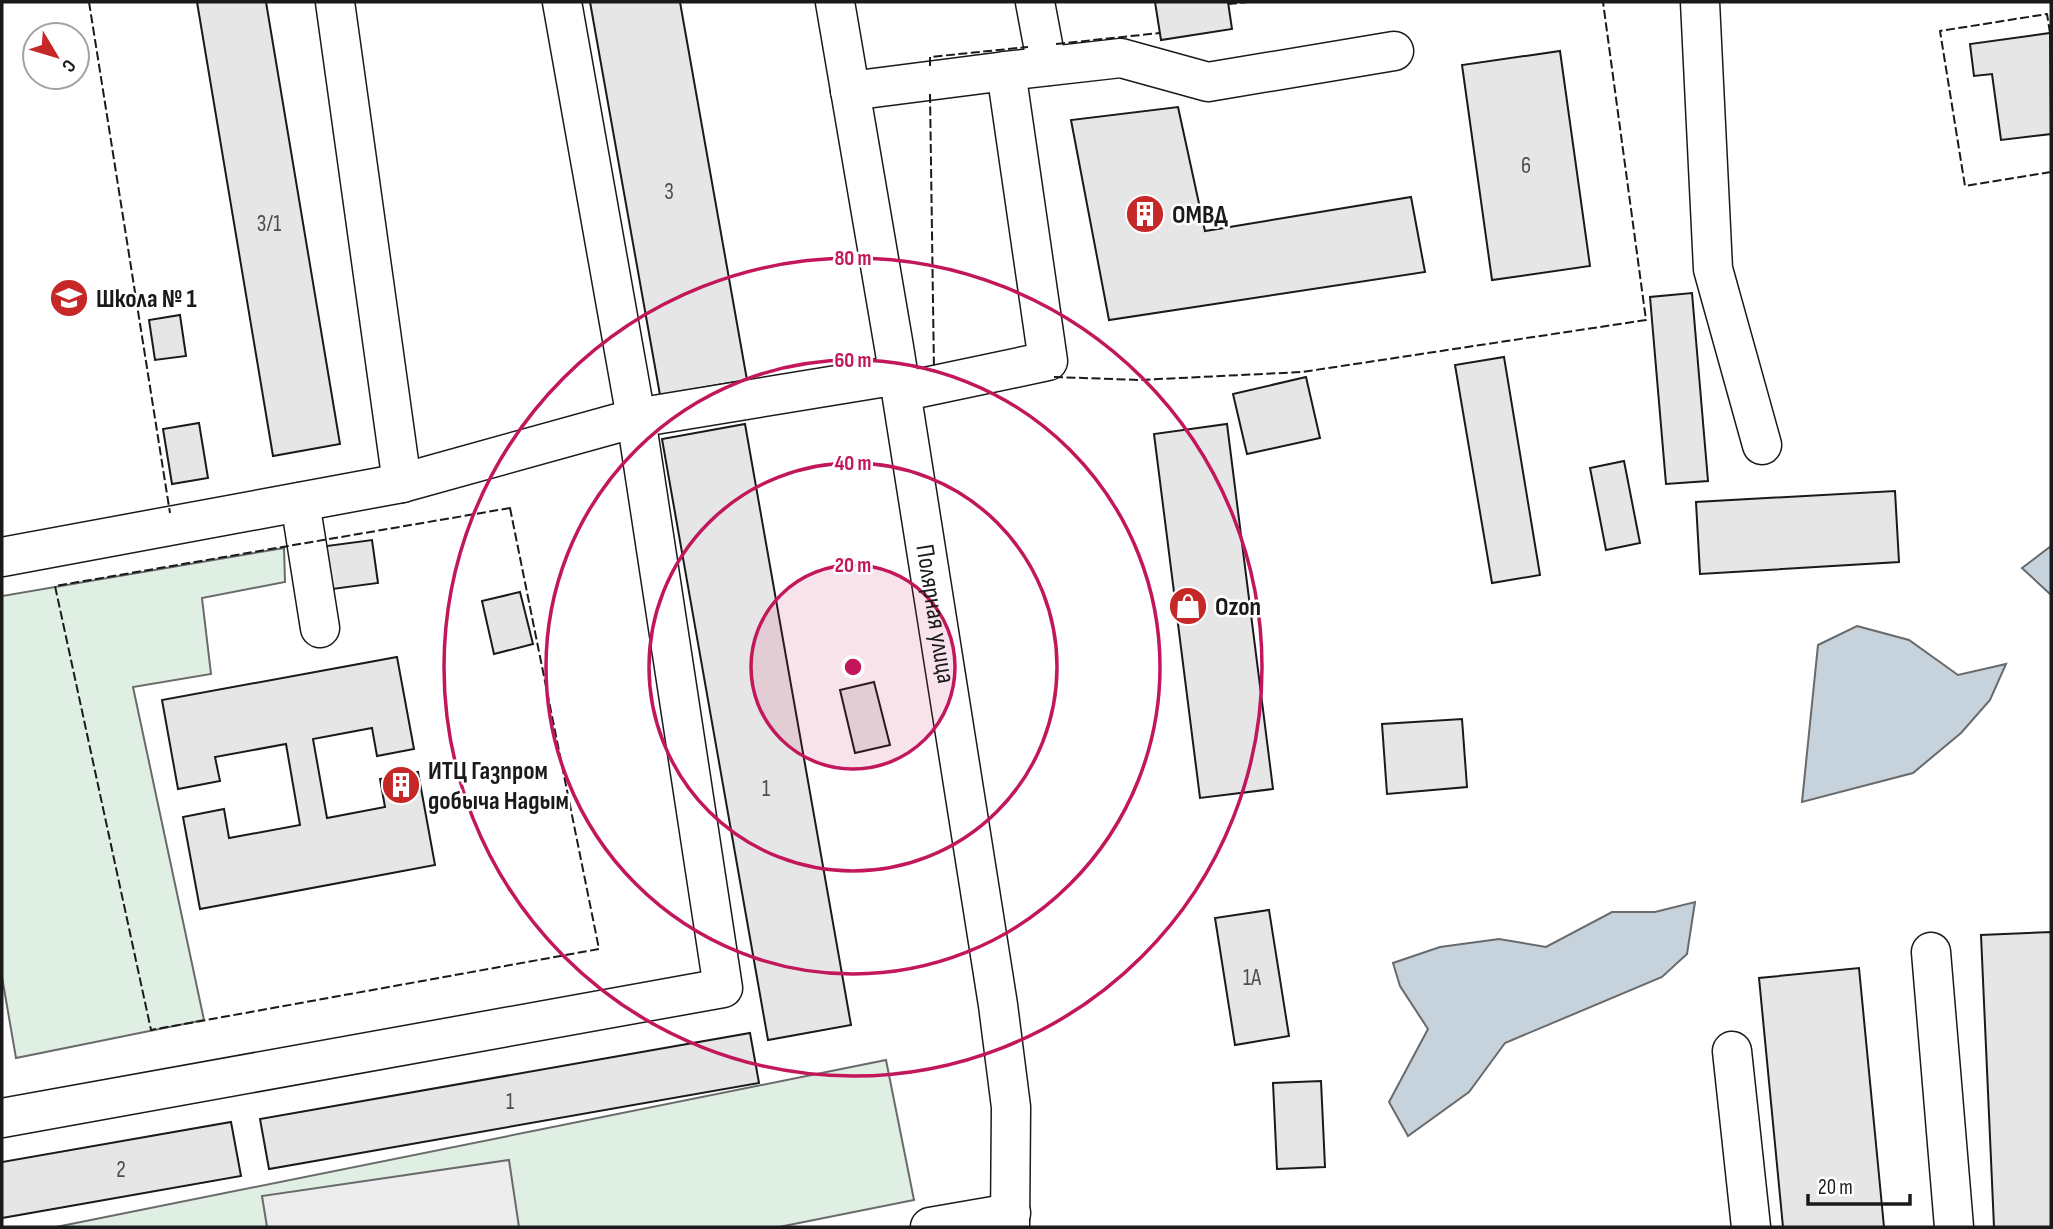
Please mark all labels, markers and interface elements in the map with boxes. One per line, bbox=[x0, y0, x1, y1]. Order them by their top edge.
north arrow bbox=[21, 21, 91, 91]
text: С bbox=[56, 55, 80, 77]
house number: 6 bbox=[1521, 152, 1531, 180]
house number: 3 bbox=[664, 178, 674, 206]
building icon: ОМВД bbox=[1124, 193, 1166, 235]
place label: ОМВД bbox=[1172, 200, 1228, 231]
house number: 3/1 bbox=[257, 210, 281, 238]
text: 80 m bbox=[834, 246, 872, 271]
school or university icon: Школа № 1 bbox=[48, 277, 90, 319]
place label: Школа № 1 bbox=[96, 284, 197, 315]
text: 60 m bbox=[834, 348, 872, 373]
text: 40 m bbox=[835, 451, 871, 476]
street label: Полярная улица bbox=[908, 542, 961, 686]
text: 20 m bbox=[835, 553, 871, 578]
shop icon: Ozon bbox=[1167, 585, 1209, 627]
place label: Ozon bbox=[1215, 592, 1261, 623]
centre of rings bbox=[841, 655, 865, 679]
place label: ИТЦ Газпром добыча Надым bbox=[428, 756, 569, 817]
building icon: ИТЦ Газпром добыча Надым bbox=[380, 764, 422, 806]
house number: 1 bbox=[762, 775, 770, 803]
house number: 1А bbox=[1243, 964, 1261, 992]
house number: 1 bbox=[506, 1088, 514, 1116]
house number: 2 bbox=[116, 1156, 126, 1184]
scale bar bbox=[1808, 1162, 1910, 1206]
text: 20 m bbox=[1818, 1175, 1853, 1200]

